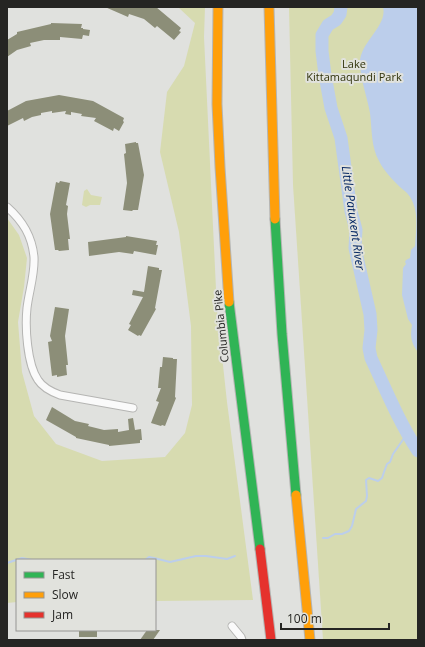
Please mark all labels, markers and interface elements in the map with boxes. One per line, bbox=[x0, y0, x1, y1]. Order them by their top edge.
park label: Lake Kittamaqundi Park bbox=[306, 56, 402, 84]
water label: Little Patuxent River bbox=[338, 165, 369, 272]
street label: Columbia Pike bbox=[209, 289, 232, 363]
legend bbox=[16, 559, 156, 631]
text: Fast bbox=[52, 566, 75, 583]
text: Slow bbox=[52, 586, 79, 603]
scale bar bbox=[281, 605, 389, 631]
text: Jam bbox=[51, 606, 73, 623]
text: 100 m bbox=[287, 610, 322, 627]

